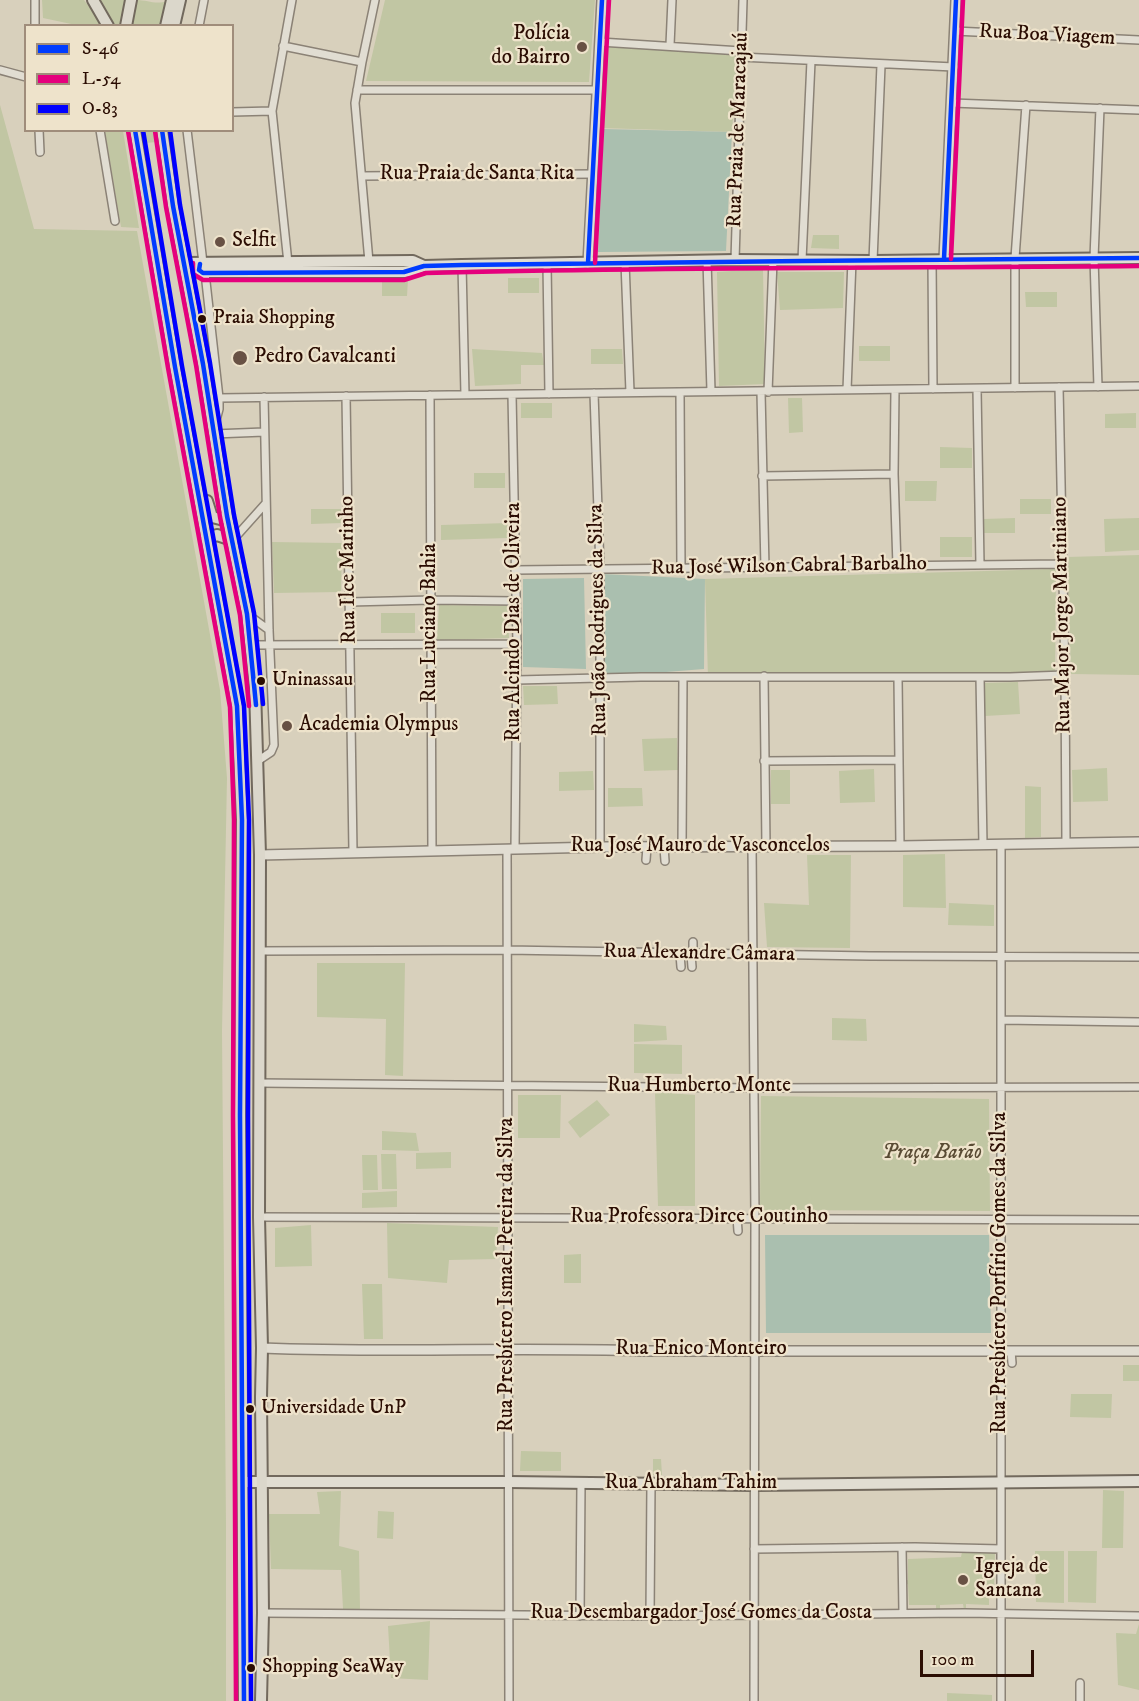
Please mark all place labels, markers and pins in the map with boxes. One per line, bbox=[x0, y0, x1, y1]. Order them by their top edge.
place label: Polícia do Bairro bbox=[491, 22, 570, 72]
marker: Polícia do Bairro bbox=[575, 40, 589, 54]
place label: Selfit bbox=[232, 229, 277, 255]
marker: Selfit bbox=[213, 235, 227, 249]
place label: Praia Shopping bbox=[213, 307, 335, 331]
marker: Praia Shopping bbox=[196, 313, 208, 325]
place label: Pedro Cavalcanti bbox=[254, 345, 396, 371]
marker: Pedro Cavalcanti bbox=[231, 349, 249, 367]
place label: Uninassau bbox=[272, 669, 353, 693]
marker: Uninassau bbox=[255, 675, 267, 687]
place label: Academia Olympus bbox=[299, 713, 458, 739]
marker: Academia Olympus bbox=[280, 719, 294, 733]
place label: Universidade UnP bbox=[261, 1397, 406, 1421]
marker: Universidade UnP bbox=[244, 1403, 256, 1415]
place label: Igreja de Santana bbox=[975, 1555, 1048, 1605]
marker: Igreja de Santana bbox=[956, 1573, 970, 1587]
place label: Shopping SeaWay bbox=[262, 1656, 404, 1680]
marker: Shopping SeaWay bbox=[245, 1662, 257, 1674]

